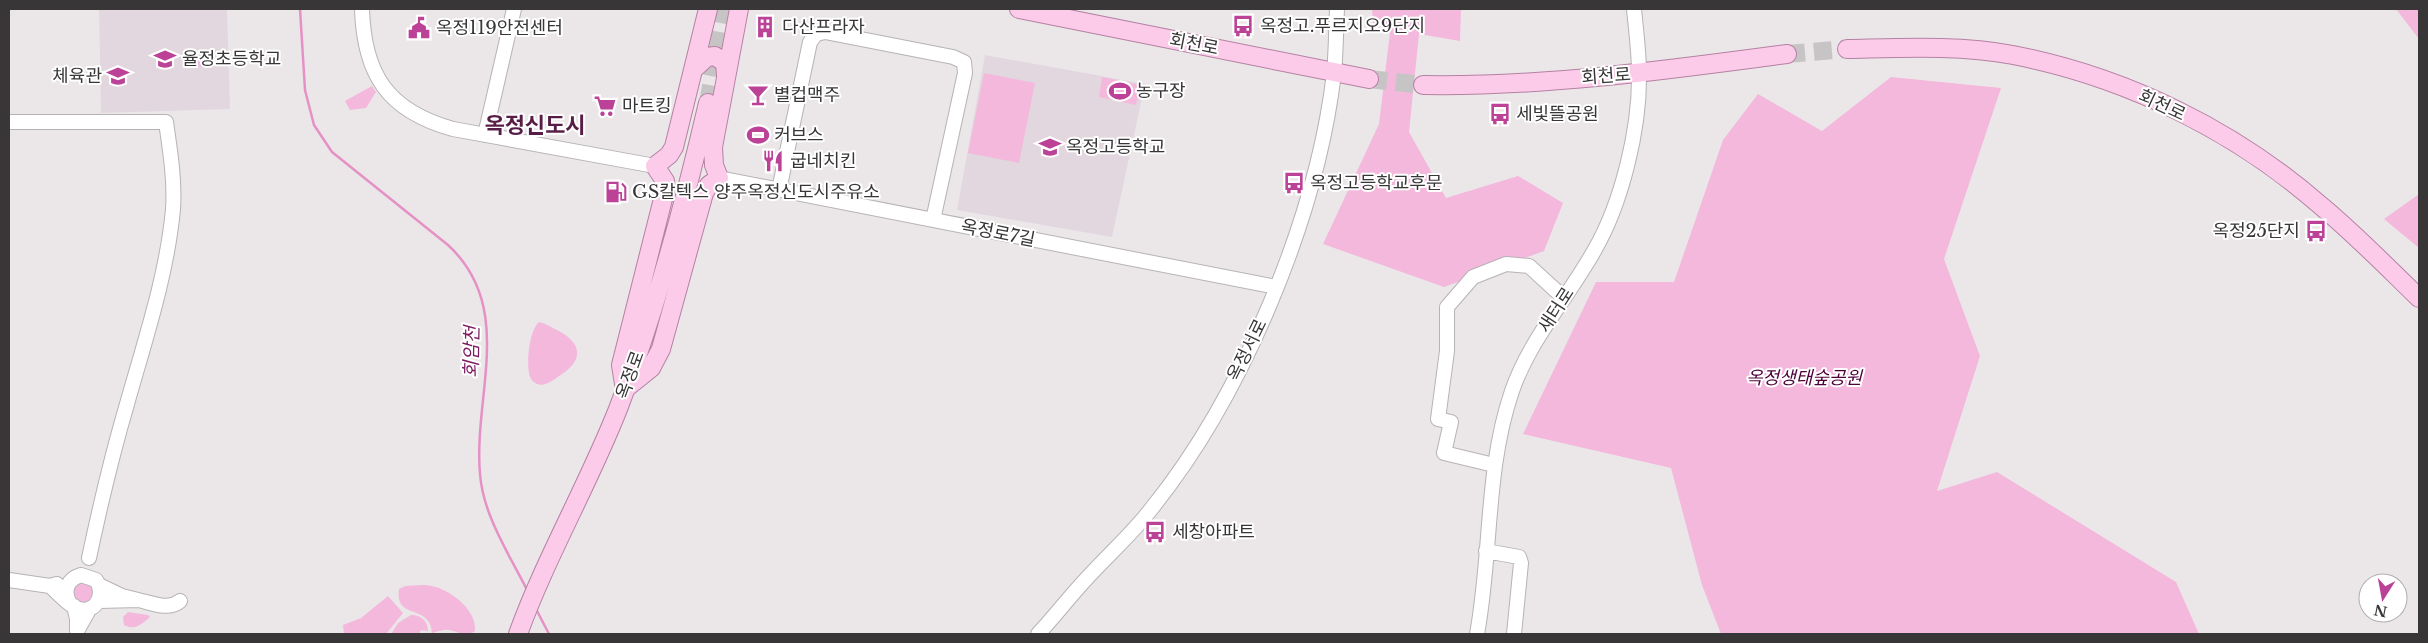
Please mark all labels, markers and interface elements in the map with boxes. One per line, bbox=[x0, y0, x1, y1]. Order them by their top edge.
bus stop icon: 옥정고.푸르지오9단지 bbox=[1230, 13, 1256, 39]
building icon: 다산프라자 bbox=[752, 14, 778, 40]
public building icon: 옥정119안전센터 bbox=[406, 15, 432, 41]
place label: 옥정고.푸르지오9단지 bbox=[1260, 15, 1425, 37]
place label: 다산프라자 bbox=[782, 16, 865, 38]
place label: 옥정119안전센터 bbox=[436, 17, 563, 39]
street label: 회천로 bbox=[1168, 28, 1220, 60]
school or university icon: 율정초등학교 bbox=[152, 46, 178, 72]
place label: 율정초등학교 bbox=[182, 48, 281, 70]
school or university icon: 체육관 bbox=[105, 63, 131, 89]
street label: 회천로 bbox=[1580, 63, 1632, 89]
place label: 체육관 bbox=[52, 65, 102, 87]
sports icon: 농구장 bbox=[1107, 78, 1133, 104]
place label: 농구장 bbox=[1136, 80, 1186, 102]
bar icon: 별컵맥주 bbox=[745, 82, 771, 108]
place label: 별컵맥주 bbox=[774, 84, 840, 106]
street label: 회천로 bbox=[2135, 85, 2189, 125]
supermarket icon: 마트킹 bbox=[592, 93, 618, 119]
place label: 마트킹 bbox=[622, 95, 672, 117]
bus stop icon: 세빛뜰공원 bbox=[1487, 101, 1513, 127]
place label: 세빛뜰공원 bbox=[1516, 103, 1599, 125]
district label: 옥정신도시 bbox=[484, 112, 586, 139]
sports icon: 커브스 bbox=[745, 122, 771, 148]
place label: 커브스 bbox=[774, 124, 824, 146]
school or university icon: 옥정고등학교 bbox=[1037, 134, 1063, 160]
place label: 옥정고등학교 bbox=[1066, 136, 1165, 158]
restaurant icon: 굽네치킨 bbox=[760, 148, 786, 174]
place label: 굽네치킨 bbox=[790, 150, 856, 172]
bus stop icon: 옥정고등학교후문 bbox=[1281, 170, 1307, 196]
place label: 옥정고등학교후문 bbox=[1310, 172, 1442, 194]
fuel station icon: GS칼텍스 양주옥정신도시주유소 bbox=[603, 179, 629, 205]
place label: GS칼텍스 양주옥정신도시주유소 bbox=[632, 181, 880, 203]
street label: 옥정로7길 bbox=[959, 215, 1037, 251]
bus stop icon: 옥정25단지 bbox=[2303, 218, 2329, 244]
place label: 옥정25단지 bbox=[2212, 220, 2300, 242]
street label: 새터로 bbox=[1533, 283, 1579, 337]
street label: 옥정서로 bbox=[1223, 315, 1271, 385]
water label: 회암천 bbox=[460, 324, 483, 378]
street label: 옥정로 bbox=[611, 348, 649, 402]
park label: 옥정생태숲공원 bbox=[1746, 367, 1863, 389]
bus stop icon: 세창아파트 bbox=[1142, 519, 1168, 545]
place label: 세창아파트 bbox=[1172, 521, 1255, 543]
north arrow bbox=[2358, 573, 2408, 623]
text: N bbox=[2372, 601, 2389, 621]

